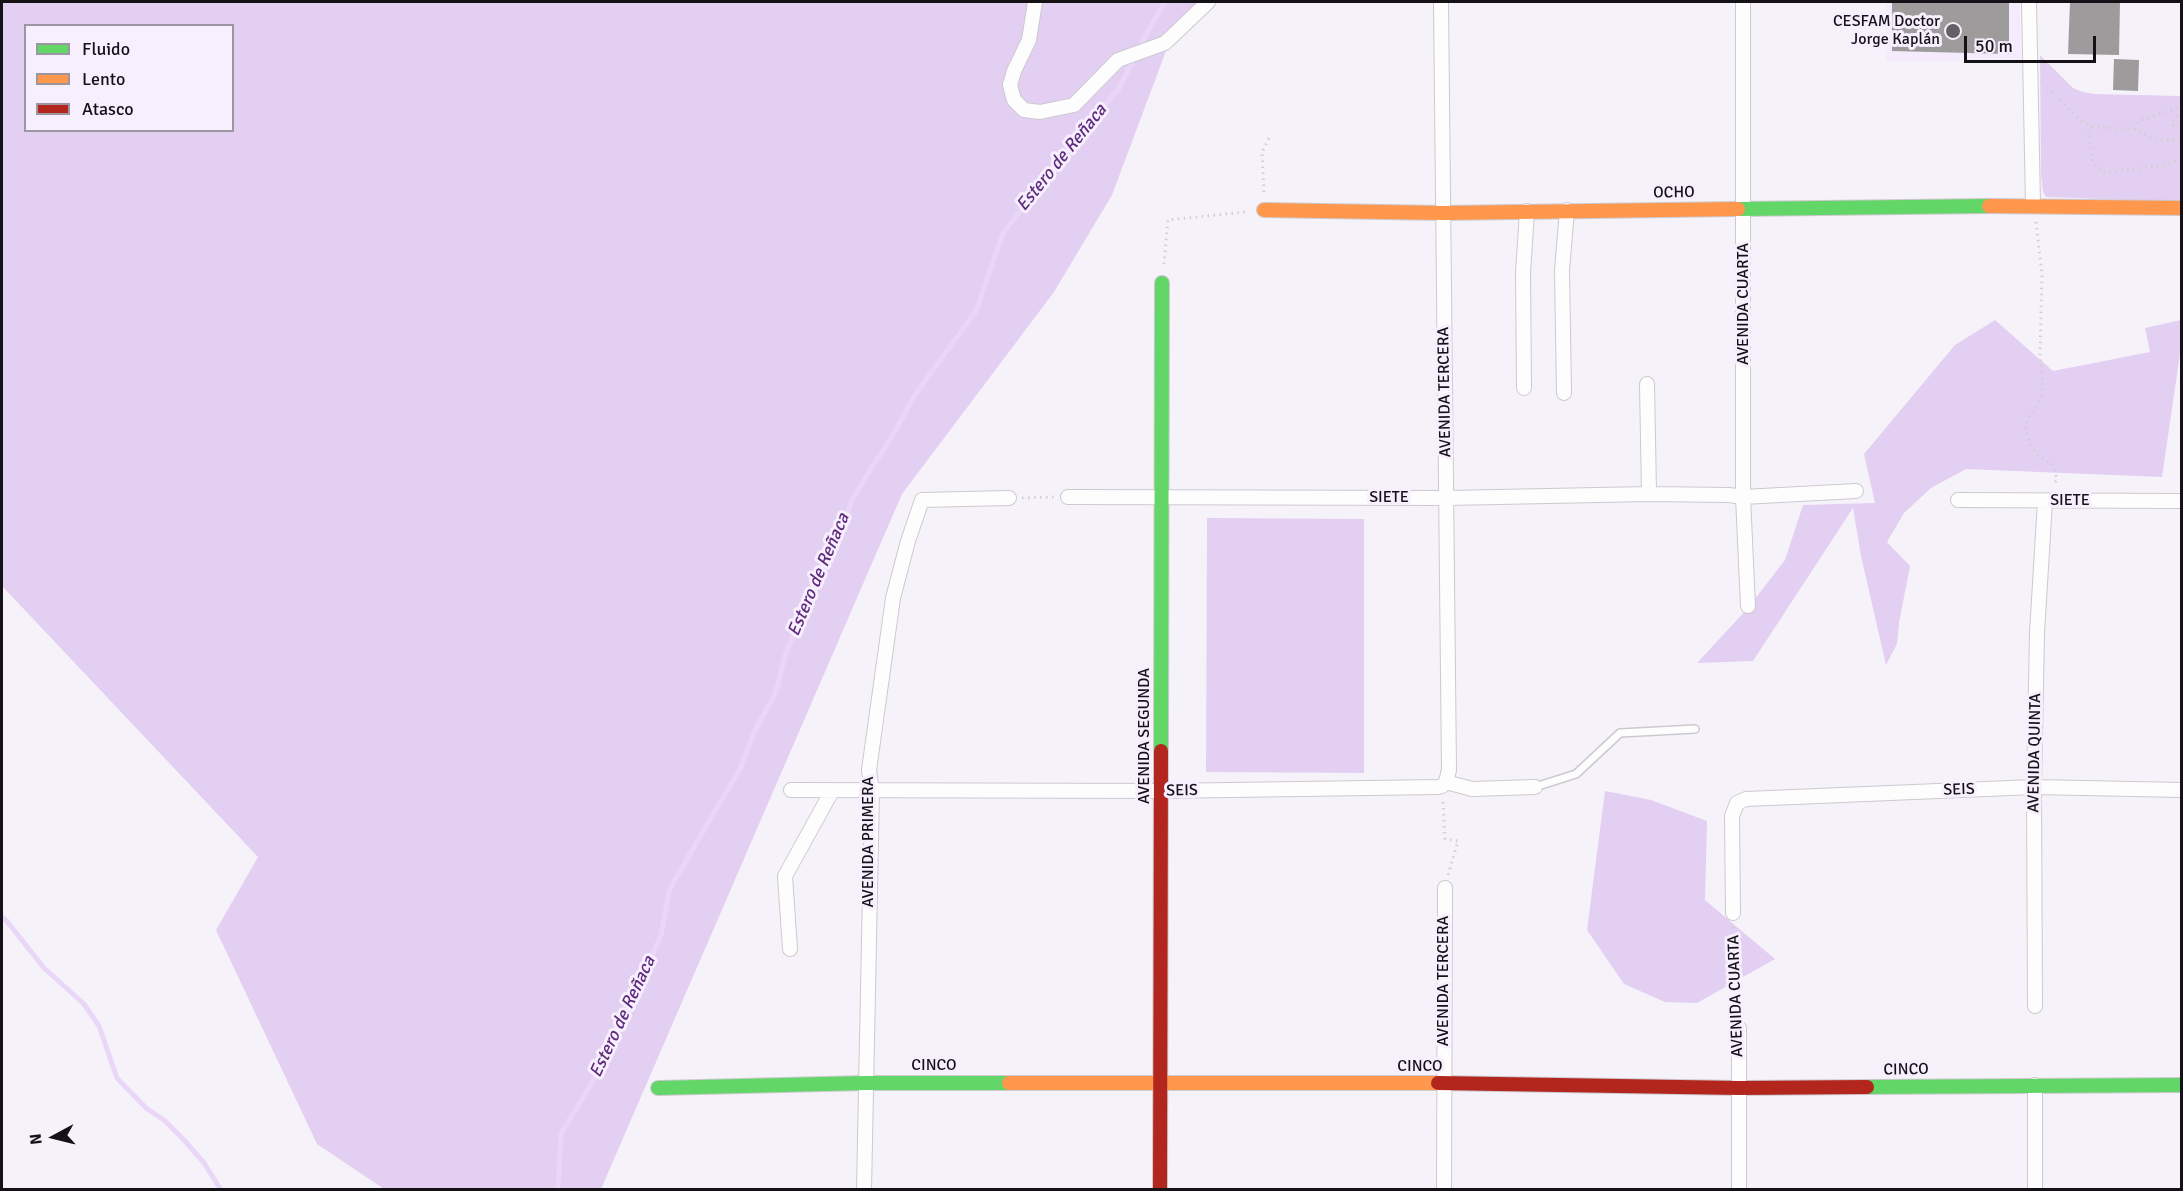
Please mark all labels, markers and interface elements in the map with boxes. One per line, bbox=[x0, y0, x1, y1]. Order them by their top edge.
place label: CESFAM Doctor Jorge Kaplán bbox=[1833, 12, 1940, 50]
marker: CESFAM Doctor Jorge Kaplán bbox=[1944, 22, 1962, 40]
legend bbox=[24, 24, 234, 132]
scale bar bbox=[1967, 24, 2099, 62]
text: 50 m bbox=[1975, 35, 2013, 57]
text: Fluido bbox=[82, 38, 130, 60]
text: Lento bbox=[82, 68, 125, 90]
text: Atasco bbox=[82, 98, 134, 120]
water label: Estero de Reñaca bbox=[1012, 100, 1112, 216]
street label: OCHO bbox=[1653, 183, 1695, 203]
street label: AVENIDA CUARTA bbox=[1734, 243, 1754, 365]
street label: AVENIDA TERCERA bbox=[1434, 327, 1456, 457]
street label: SIETE bbox=[1369, 488, 1409, 508]
street label: SIETE bbox=[2050, 491, 2090, 511]
water label: Estero de Reñaca bbox=[783, 510, 855, 640]
street label: AVENIDA SEGUNDA bbox=[1135, 668, 1155, 804]
street label: AVENIDA QUINTA bbox=[2024, 693, 2046, 813]
street label: AVENIDA PRIMERA bbox=[859, 777, 879, 907]
street label: SEIS bbox=[1943, 780, 1975, 800]
street label: SEIS bbox=[1166, 781, 1198, 801]
street label: AVENIDA TERCERA bbox=[1434, 916, 1454, 1046]
street label: AVENIDA CUARTA bbox=[1724, 935, 1748, 1057]
water label: Estero de Reñaca bbox=[585, 953, 661, 1081]
street label: CINCO bbox=[911, 1056, 957, 1076]
street label: CINCO bbox=[1397, 1057, 1443, 1077]
street label: CINCO bbox=[1883, 1060, 1929, 1080]
north arrow bbox=[24, 1107, 84, 1167]
text: N bbox=[26, 1132, 47, 1146]

